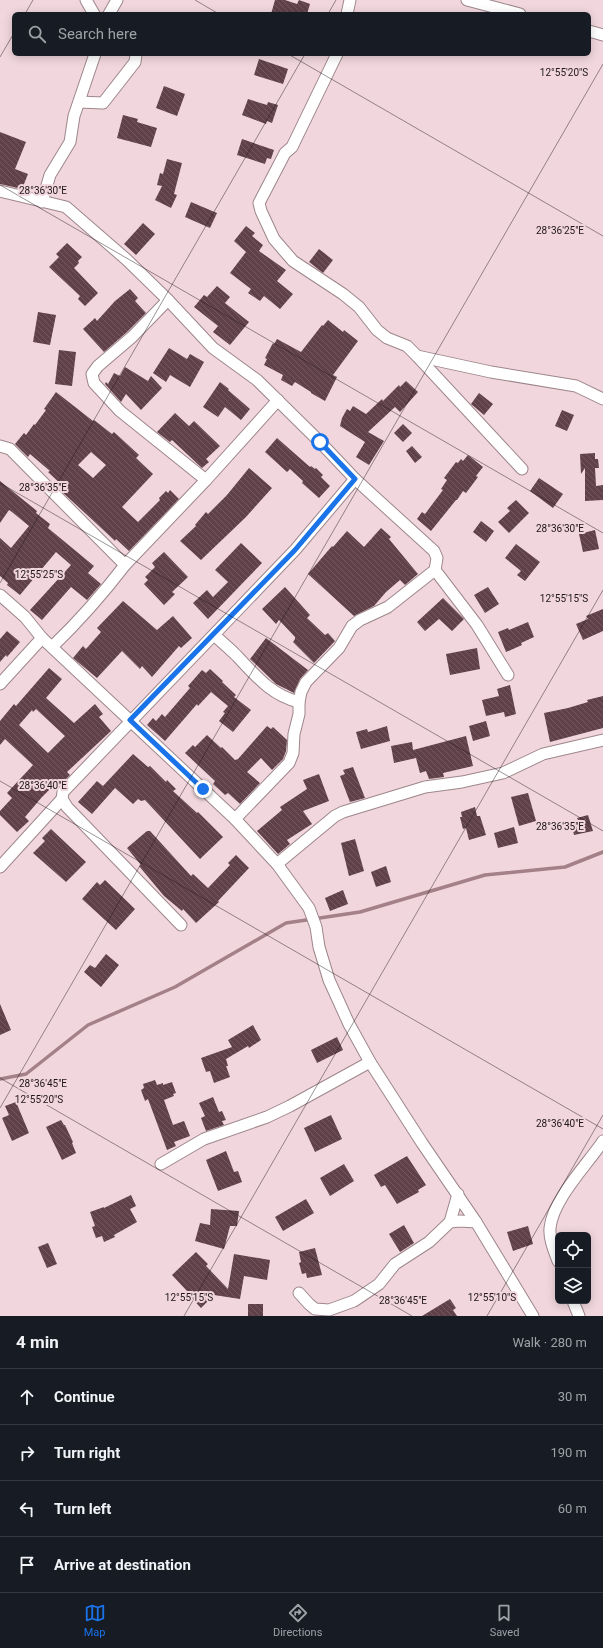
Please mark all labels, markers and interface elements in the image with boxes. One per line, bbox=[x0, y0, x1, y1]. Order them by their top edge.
search box bbox=[12, 12, 591, 56]
icon: search bbox=[26, 23, 48, 45]
text: Search here bbox=[58, 25, 137, 43]
text: 12°55'20"S bbox=[540, 67, 588, 78]
text: 28°36'30"E bbox=[19, 185, 67, 196]
text: 28°36'25"E bbox=[536, 225, 584, 236]
route start bbox=[311, 433, 329, 451]
text: 28°36'35"E bbox=[19, 482, 67, 493]
text: 28°36'30"E bbox=[536, 523, 584, 534]
text: 12°55'25"S bbox=[15, 569, 63, 580]
text: 12°55'15"S bbox=[540, 593, 588, 604]
text: 28°36'40"E bbox=[19, 780, 67, 791]
route end bbox=[194, 780, 212, 798]
text: 28°36'35"E bbox=[536, 821, 584, 832]
text: 28°36'45"E bbox=[19, 1078, 67, 1089]
text: 12°55'20"S bbox=[15, 1094, 63, 1105]
text: 28°36'40"E bbox=[536, 1118, 584, 1129]
map controls bbox=[555, 1232, 591, 1304]
button: locate bbox=[555, 1232, 591, 1268]
button: layers bbox=[555, 1268, 591, 1304]
text: 12°55'15"S bbox=[165, 1292, 213, 1303]
text: 12°55'10"S bbox=[468, 1292, 516, 1303]
text: 28°36'45"E bbox=[379, 1295, 427, 1306]
text: 4 min bbox=[16, 1332, 59, 1352]
text: Walk · 280 m bbox=[512, 1335, 587, 1350]
icon: ahead bbox=[16, 1386, 38, 1408]
text: Continue bbox=[54, 1388, 115, 1406]
text: 30 m bbox=[558, 1389, 587, 1404]
icon: right bbox=[16, 1442, 38, 1464]
text: Turn right bbox=[54, 1444, 120, 1462]
text: 190 m bbox=[550, 1445, 587, 1460]
icon: left bbox=[16, 1498, 38, 1520]
text: Turn left bbox=[54, 1500, 111, 1518]
text: 60 m bbox=[558, 1501, 587, 1516]
icon: arrive bbox=[16, 1554, 38, 1576]
text: Arrive at destination bbox=[54, 1556, 191, 1574]
tab: Map bbox=[84, 1602, 106, 1639]
tab: Directions bbox=[273, 1602, 322, 1639]
tab: Saved bbox=[490, 1602, 519, 1639]

